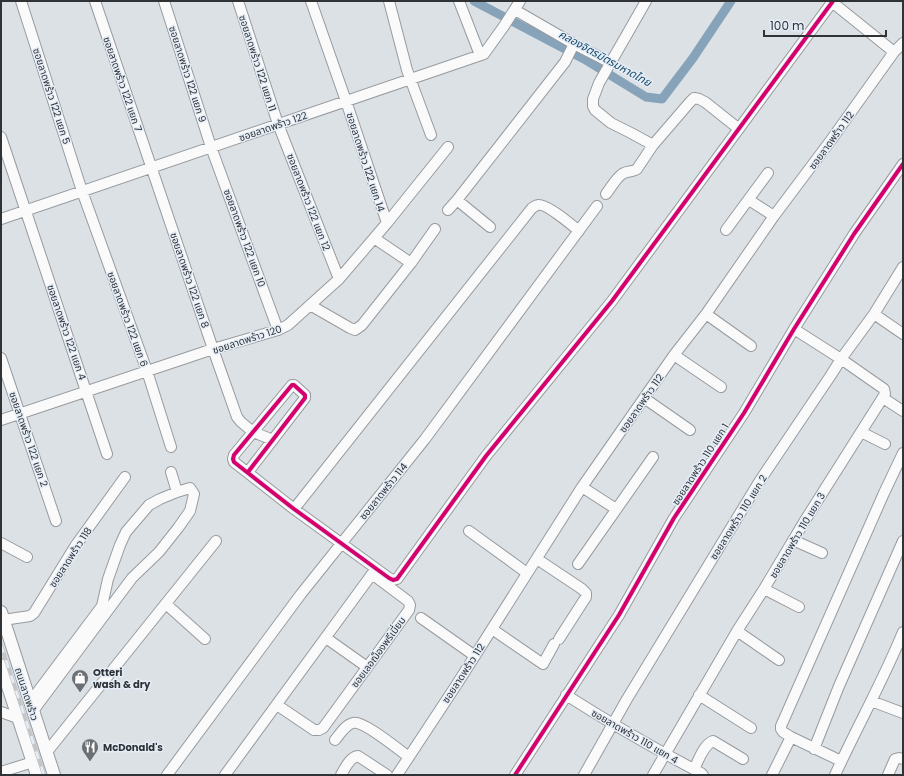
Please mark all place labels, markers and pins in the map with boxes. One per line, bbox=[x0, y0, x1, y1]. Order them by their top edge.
place label: Otteri wash & dry bbox=[93, 665, 151, 692]
shop icon: Otteri wash & dry bbox=[70, 668, 90, 693]
restaurant icon: McDonald's bbox=[80, 737, 100, 762]
place label: McDonald's bbox=[103, 740, 163, 755]

